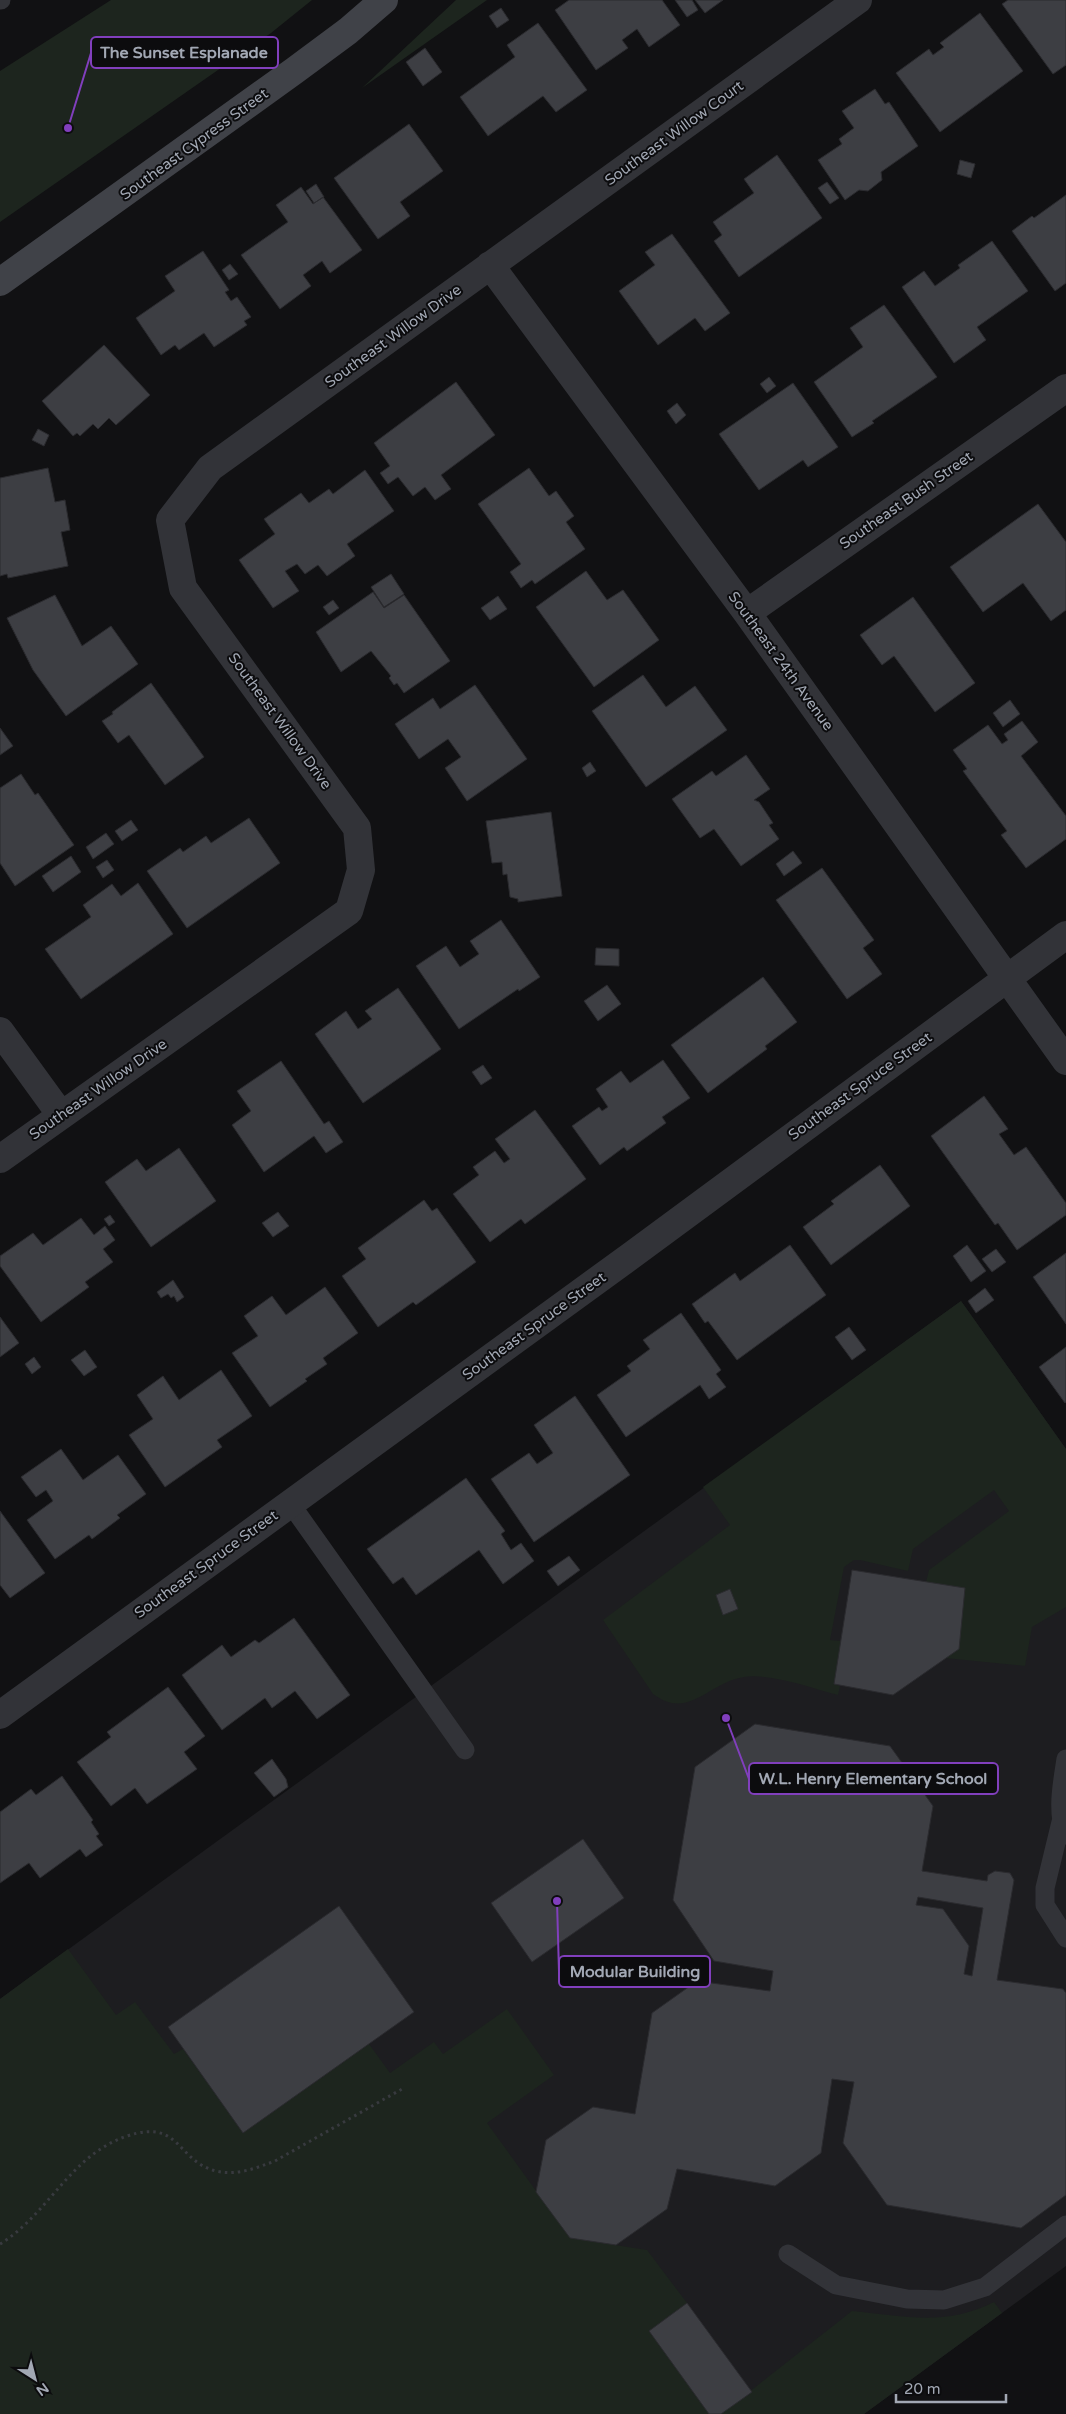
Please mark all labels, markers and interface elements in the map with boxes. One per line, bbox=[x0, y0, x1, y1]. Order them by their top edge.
callout: The Sunset Esplanade bbox=[91, 37, 278, 68]
text: The Sunset Esplanade bbox=[99, 43, 268, 63]
street label: Southeast Willow Court bbox=[601, 76, 747, 189]
street label: Southeast Cypress Street bbox=[117, 84, 272, 204]
street label: Southeast Willow Drive bbox=[321, 281, 465, 391]
street label: Southeast Bush Street bbox=[836, 447, 976, 553]
street label: Southeast 24th Avenue bbox=[725, 588, 837, 734]
street label: Southeast Willow Drive bbox=[225, 649, 335, 793]
street label: Southeast Spruce Street bbox=[785, 1028, 935, 1144]
street label: Southeast Willow Drive bbox=[26, 1035, 170, 1143]
street label: Southeast Spruce Street bbox=[459, 1268, 609, 1384]
street label: Southeast Spruce Street bbox=[131, 1506, 281, 1622]
callout: W.L. Henry Elementary School bbox=[749, 1763, 998, 1794]
text: W.L. Henry Elementary School bbox=[759, 1769, 987, 1789]
callout: Modular Building bbox=[559, 1956, 710, 1987]
text: Modular Building bbox=[570, 1962, 700, 1982]
north arrow bbox=[10, 2354, 60, 2404]
scale bar bbox=[896, 2372, 1006, 2404]
text: N bbox=[33, 2379, 52, 2399]
text: 20 m bbox=[904, 2380, 941, 2398]

